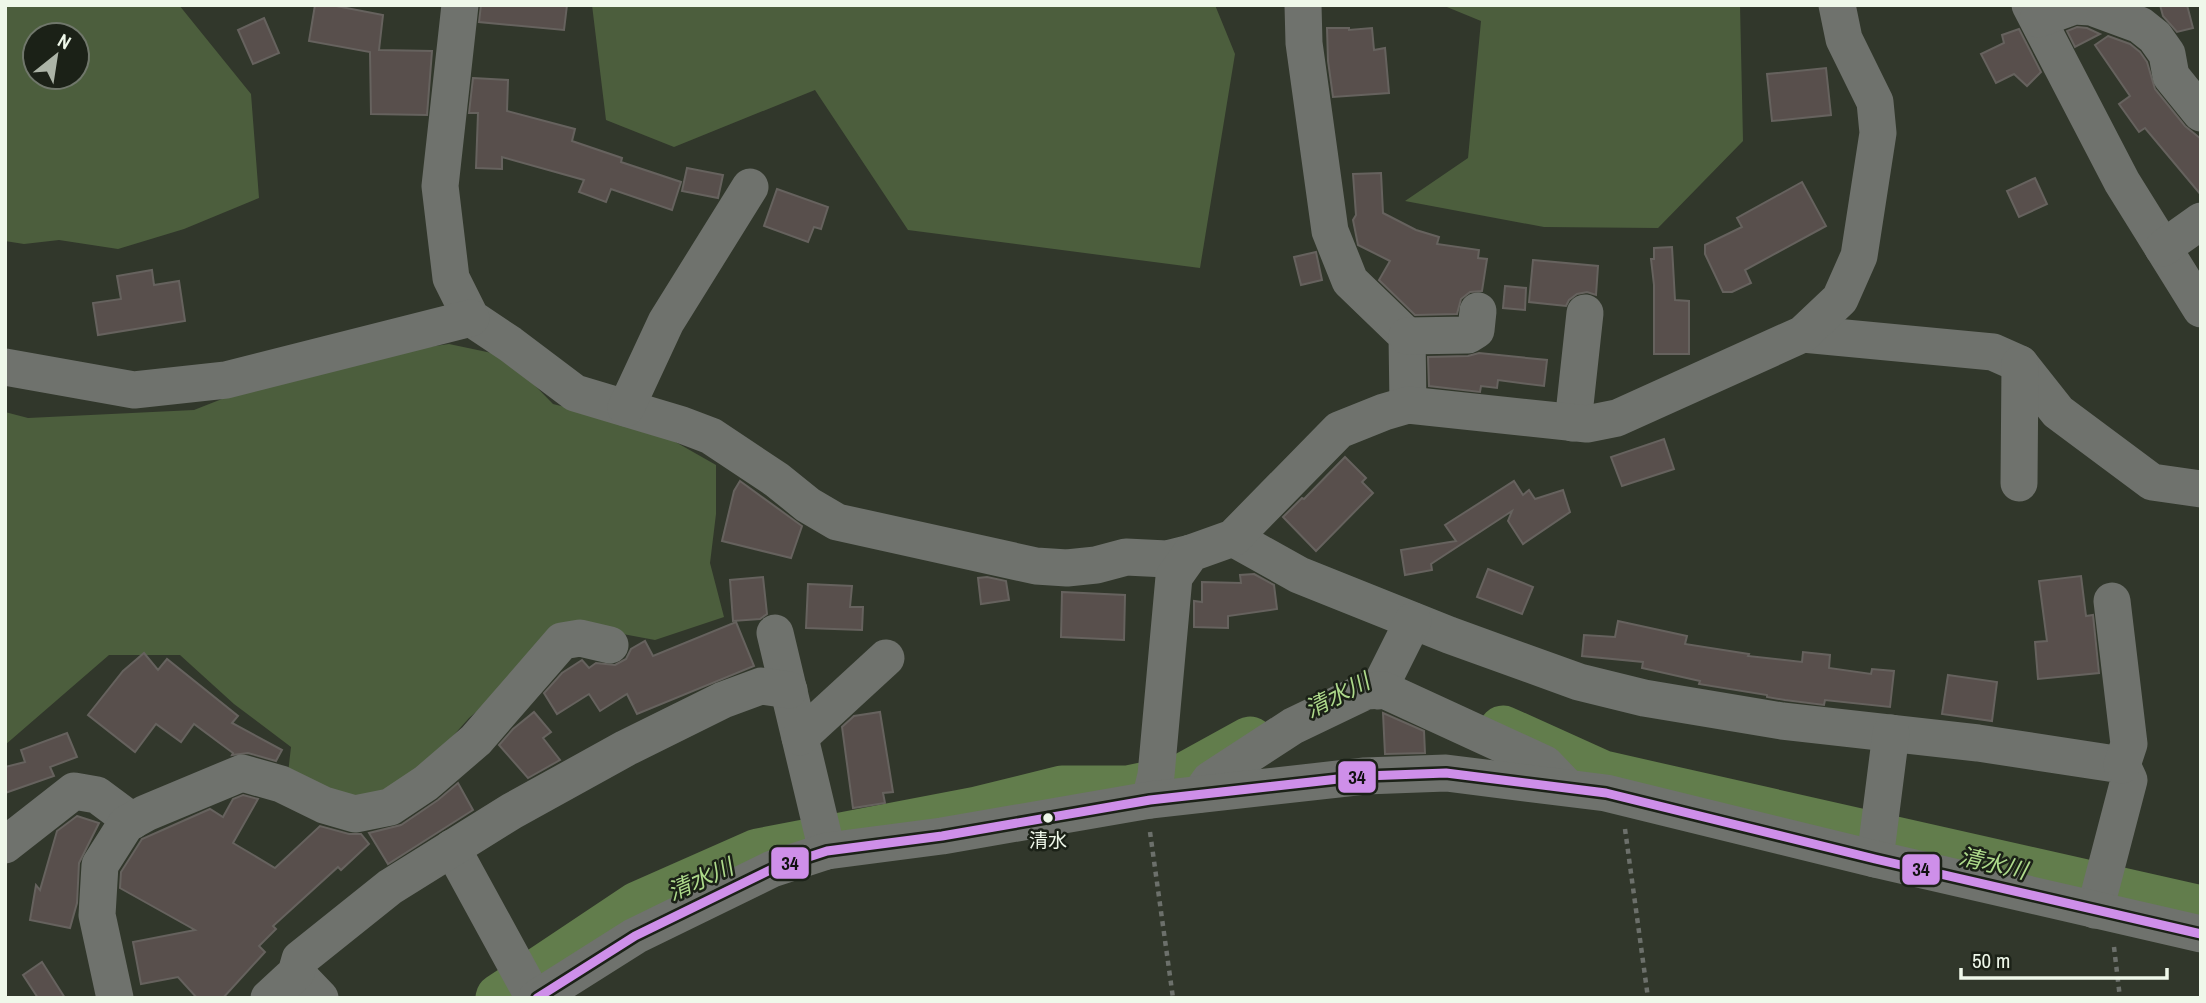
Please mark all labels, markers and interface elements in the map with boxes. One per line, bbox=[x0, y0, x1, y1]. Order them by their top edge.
north arrow bbox=[21, 21, 91, 91]
text: N bbox=[53, 27, 76, 55]
water label: 清水川 bbox=[1299, 664, 1377, 724]
line badge: 34 bbox=[1337, 760, 1377, 794]
text: 34 bbox=[1348, 764, 1366, 790]
marker: 清水 bbox=[1041, 811, 1055, 825]
place label: 清水 bbox=[1029, 827, 1067, 853]
water label: 清水川 bbox=[1956, 840, 2033, 887]
line badge: 34 bbox=[770, 846, 810, 880]
water label: 清水川 bbox=[662, 850, 741, 907]
text: 34 bbox=[781, 850, 799, 876]
line badge: 34 bbox=[1901, 853, 1941, 886]
text: 34 bbox=[1912, 856, 1930, 882]
scale bar bbox=[1961, 936, 2168, 980]
text: 50 m bbox=[1972, 946, 2010, 975]

